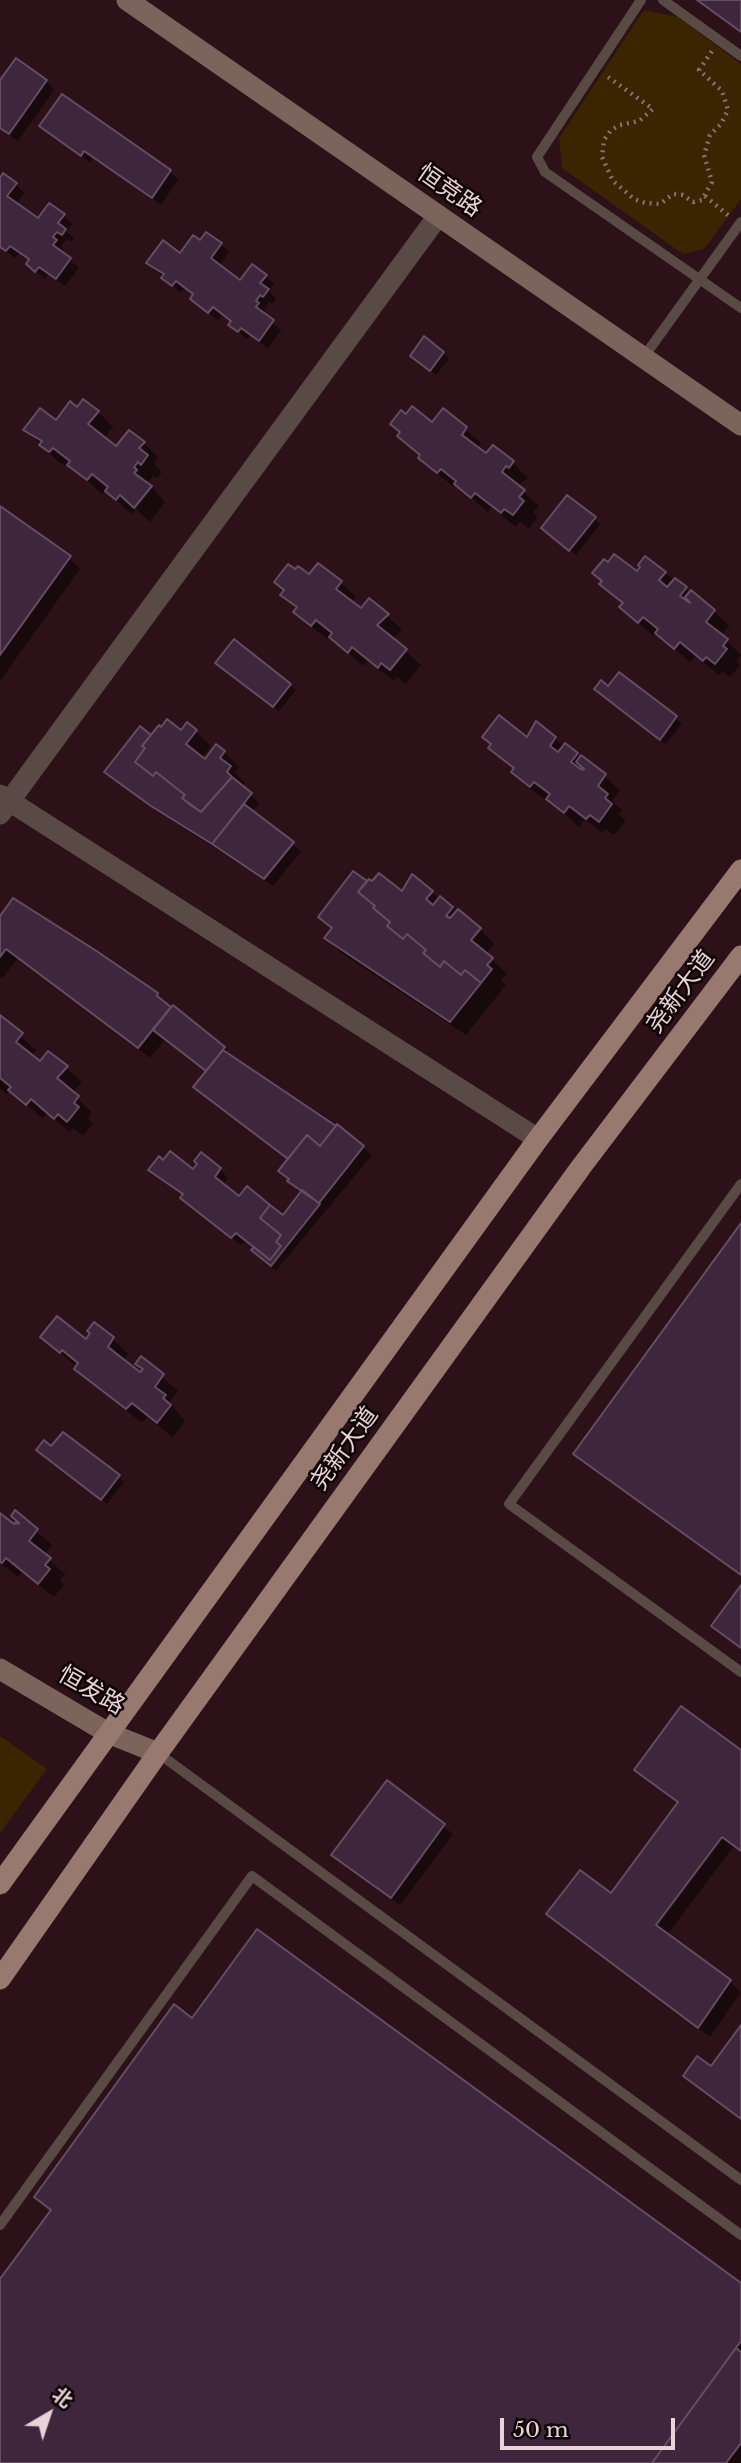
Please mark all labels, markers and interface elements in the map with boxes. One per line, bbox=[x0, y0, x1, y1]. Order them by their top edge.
street label: 恒竞路 bbox=[411, 159, 487, 223]
street label: 尧新大道 bbox=[641, 945, 721, 1039]
street label: 尧新大道 bbox=[305, 1402, 385, 1496]
street label: 恒发路 bbox=[53, 1661, 129, 1721]
north arrow bbox=[14, 2379, 84, 2449]
text: 北 bbox=[48, 2382, 77, 2412]
scale bar bbox=[503, 2404, 678, 2448]
text: 50 m bbox=[513, 2417, 568, 2443]

